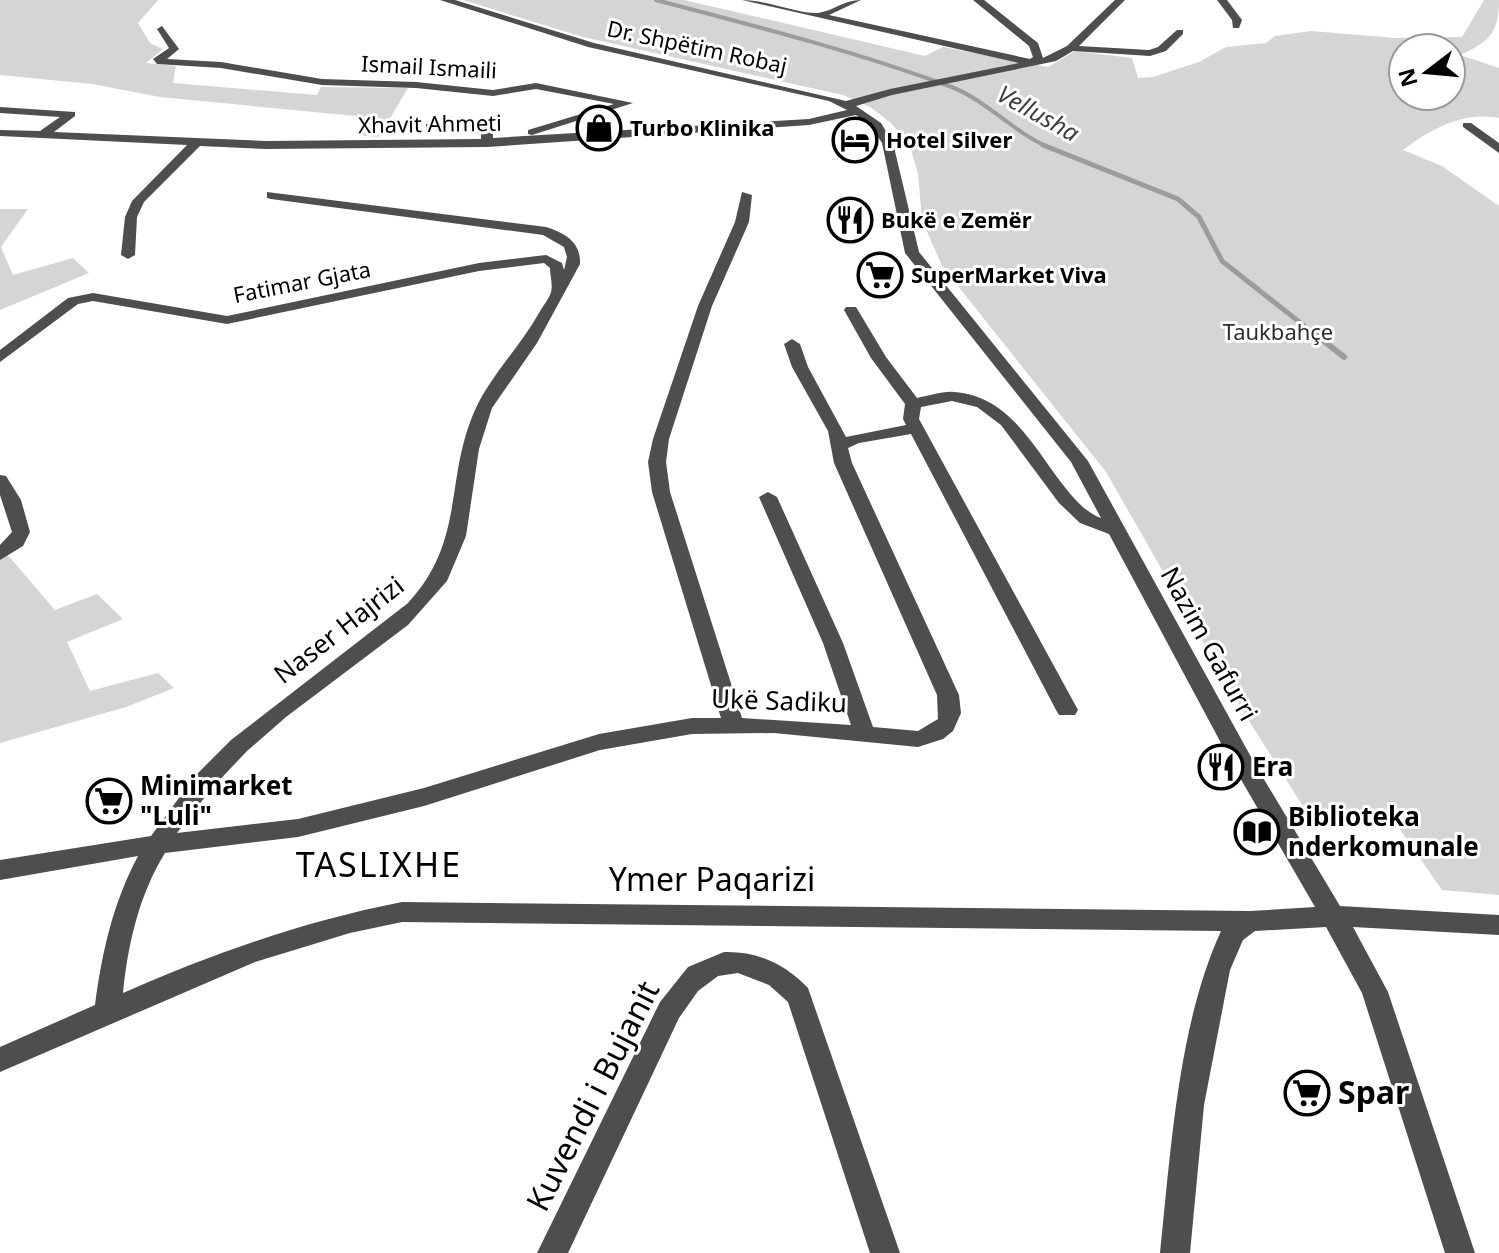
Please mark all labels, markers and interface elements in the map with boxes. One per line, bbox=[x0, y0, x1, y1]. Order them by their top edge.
street label: Dr. Shpëtim Robaj bbox=[604, 12, 790, 80]
north arrow bbox=[1387, 32, 1467, 112]
street label: Ismail Ismaili bbox=[360, 47, 498, 85]
text: N bbox=[1390, 65, 1424, 91]
water label: Vellusha bbox=[992, 77, 1086, 149]
shop icon: Turbo Klinika bbox=[575, 104, 623, 152]
street label: Xhavit Ahmeti bbox=[358, 107, 502, 139]
place label: Turbo Klinika bbox=[630, 112, 775, 142]
hotel icon: Hotel Silver bbox=[831, 116, 879, 164]
place label: Hotel Silver bbox=[886, 124, 1012, 154]
restaurant icon: Bukë e Zemër bbox=[826, 196, 874, 244]
place label: Bukë e Zemër bbox=[881, 204, 1032, 234]
supermarket icon: SuperMarket Viva bbox=[856, 251, 904, 299]
street label: Fatimar Gjata bbox=[231, 253, 373, 309]
place label: SuperMarket Viva bbox=[911, 259, 1107, 289]
park label: Taukbahçe bbox=[1223, 316, 1333, 346]
street label: Nazim Gafurri bbox=[1153, 560, 1267, 727]
street label: Naser Hajrizi bbox=[266, 567, 411, 691]
street label: Ukë Sadiku bbox=[711, 680, 848, 720]
restaurant icon: Era bbox=[1197, 743, 1245, 791]
place label: Era bbox=[1252, 748, 1293, 784]
place label: Minimarket "Luli" bbox=[140, 767, 292, 833]
supermarket icon: Minimarket "Luli" bbox=[85, 777, 133, 825]
place label: Biblioteka nderkomunale bbox=[1288, 798, 1479, 864]
library icon: Biblioteka nderkomunale bbox=[1233, 808, 1281, 856]
district label: TASLIXHE bbox=[296, 841, 462, 887]
street label: Ymer Paqarizi bbox=[609, 857, 815, 900]
street label: Kuvendi i Bujanit bbox=[515, 973, 668, 1218]
supermarket icon: Spar bbox=[1283, 1069, 1331, 1117]
place label: Spar bbox=[1338, 1070, 1409, 1113]

